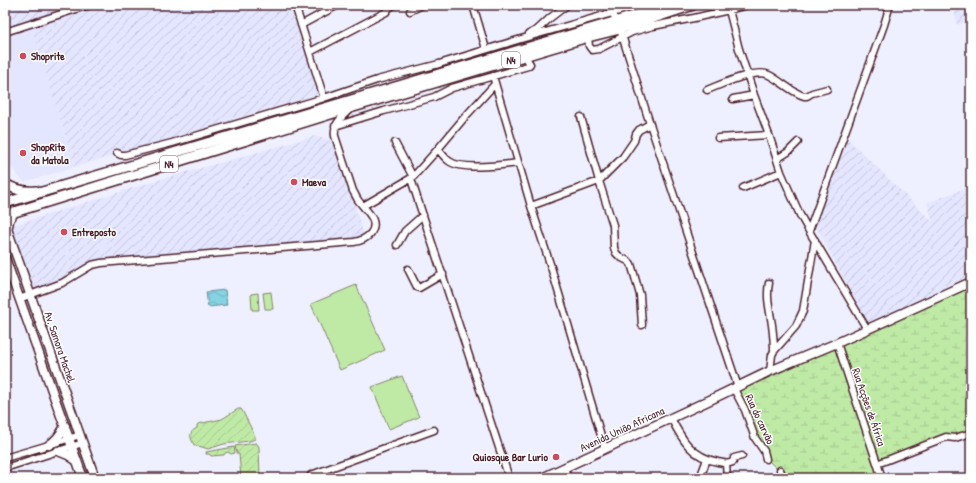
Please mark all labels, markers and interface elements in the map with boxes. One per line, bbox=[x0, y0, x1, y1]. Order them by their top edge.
place label: Shoprite bbox=[31, 49, 65, 64]
marker: Shoprite bbox=[18, 51, 28, 61]
road number: N4 bbox=[502, 52, 520, 68]
place label: ShopRite da Matola bbox=[31, 140, 69, 167]
marker: ShopRite da Matola bbox=[18, 148, 28, 158]
road number: N4 bbox=[160, 156, 178, 172]
place label: Maeva bbox=[302, 175, 327, 189]
marker: Maeva bbox=[289, 177, 299, 187]
place label: Entreposto bbox=[72, 225, 116, 240]
marker: Entreposto bbox=[59, 227, 69, 237]
street label: Av. Samora Machel bbox=[41, 310, 79, 384]
street label: Rua Acções de África bbox=[849, 366, 889, 448]
street label: Rua do carvão bbox=[742, 392, 778, 447]
street label: Avenida União Africana bbox=[578, 403, 667, 455]
place label: Quiosque Bar Lurio bbox=[473, 450, 549, 465]
marker: Quiosque Bar Lurio bbox=[551, 452, 561, 462]

